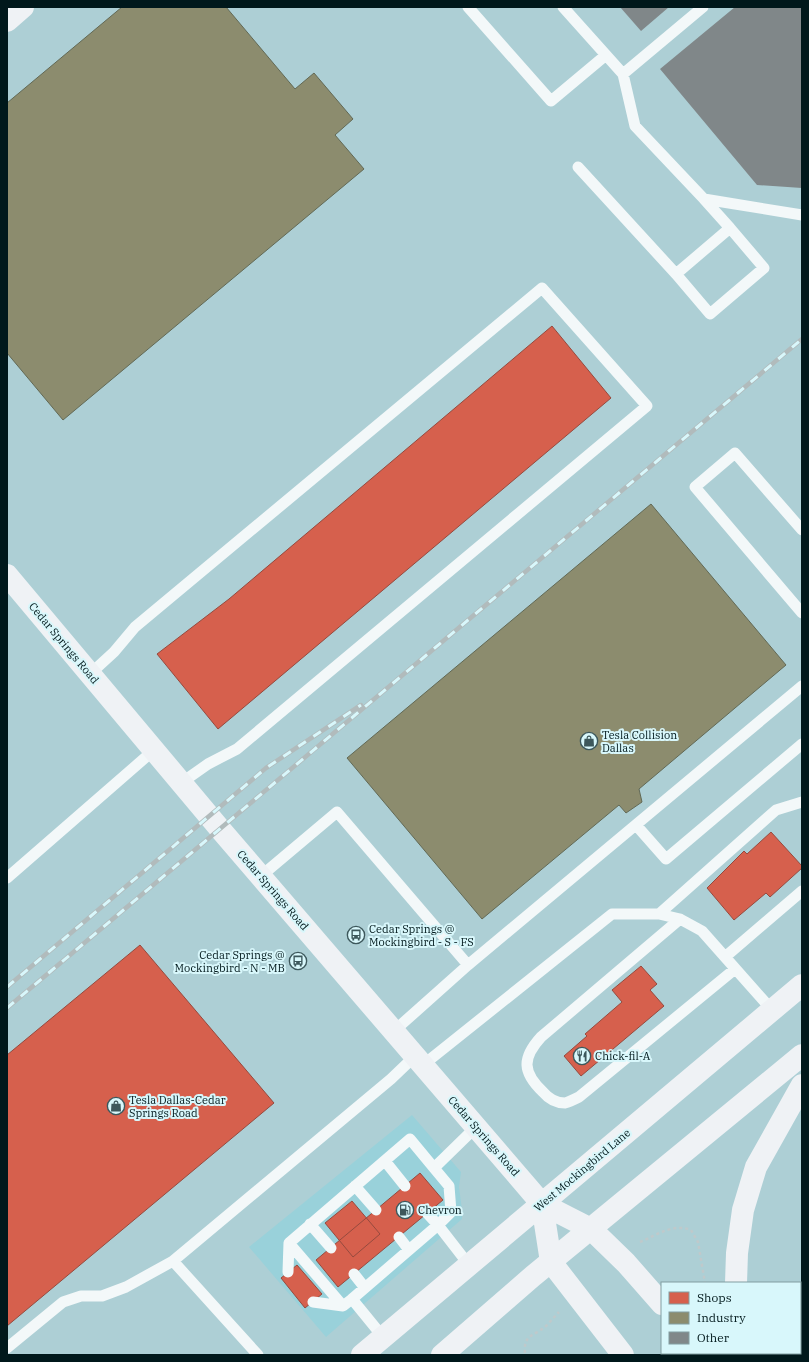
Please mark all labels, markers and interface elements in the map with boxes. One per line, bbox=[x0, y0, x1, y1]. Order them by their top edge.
street label: Cedar Springs Road bbox=[26, 599, 102, 687]
place label: Tesla Collision Dallas bbox=[602, 728, 677, 755]
shop icon: Tesla Collision Dallas bbox=[579, 731, 599, 751]
street label: Cedar Springs Road bbox=[234, 847, 312, 933]
place label: Cedar Springs @ Mockingbird - S - FS bbox=[369, 922, 474, 949]
bus stop icon: Cedar Springs @ Mockingbird - S - FS bbox=[346, 925, 366, 945]
place label: Cedar Springs @ Mockingbird - N - MB bbox=[175, 948, 285, 975]
bus stop icon: Cedar Springs @ Mockingbird - N - MB bbox=[288, 951, 308, 971]
restaurant icon: Chick-fil-A bbox=[572, 1046, 592, 1066]
place label: Chick-fil-A bbox=[595, 1049, 651, 1063]
place label: Tesla Dallas-Cedar Springs Road bbox=[129, 1093, 226, 1120]
street label: Cedar Springs Road bbox=[445, 1093, 523, 1179]
shop icon: Tesla Dallas-Cedar Springs Road bbox=[106, 1096, 126, 1116]
street label: West Mockingbird Lane bbox=[531, 1125, 633, 1215]
fuel station icon: Chevron bbox=[395, 1200, 415, 1220]
place label: Chevron bbox=[418, 1203, 462, 1217]
legend bbox=[661, 1282, 801, 1354]
text: Shops bbox=[697, 1290, 732, 1305]
text: Industry bbox=[697, 1310, 746, 1325]
text: Other bbox=[697, 1330, 730, 1345]

